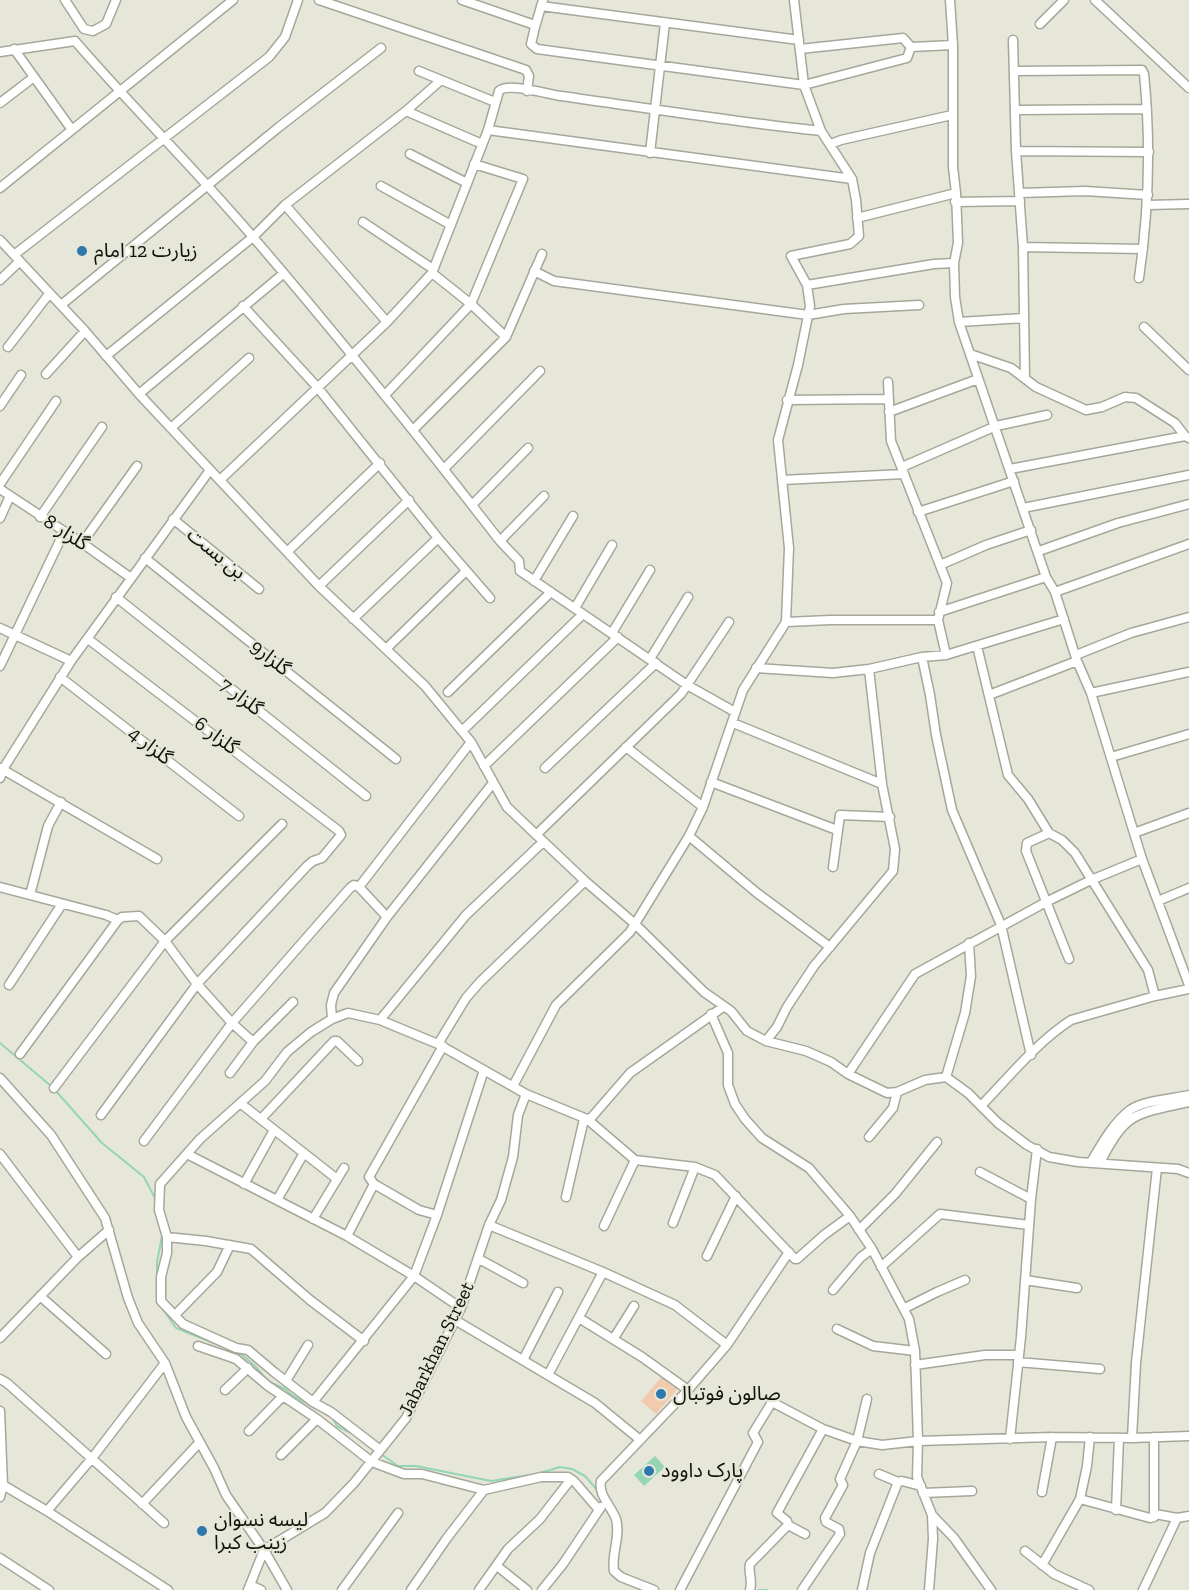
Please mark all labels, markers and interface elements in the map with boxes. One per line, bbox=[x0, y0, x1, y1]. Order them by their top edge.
place label: زیارت 12 امام bbox=[94, 239, 198, 263]
marker: زیارت 12 امام bbox=[75, 244, 89, 258]
street label: گلزار 8 bbox=[39, 510, 93, 556]
street label: بن بست bbox=[182, 523, 250, 585]
street label: گلزار9 bbox=[245, 635, 295, 681]
street label: گلزار 7 bbox=[215, 673, 267, 721]
street label: گلزار 6 bbox=[189, 712, 243, 760]
street label: گلزار 4 bbox=[123, 721, 177, 771]
street label: Jabarkhan Street bbox=[394, 1278, 480, 1420]
place label: صالون فوتبال bbox=[673, 1382, 781, 1406]
marker: صالون فوتبال bbox=[654, 1387, 668, 1401]
place label: پارک داوود bbox=[661, 1459, 743, 1483]
marker: پارک داوود bbox=[642, 1464, 656, 1478]
place label: لیسه نسوان زینب کبرا bbox=[214, 1508, 308, 1555]
marker: لیسه نسوان زینب کبرا bbox=[195, 1524, 209, 1538]

